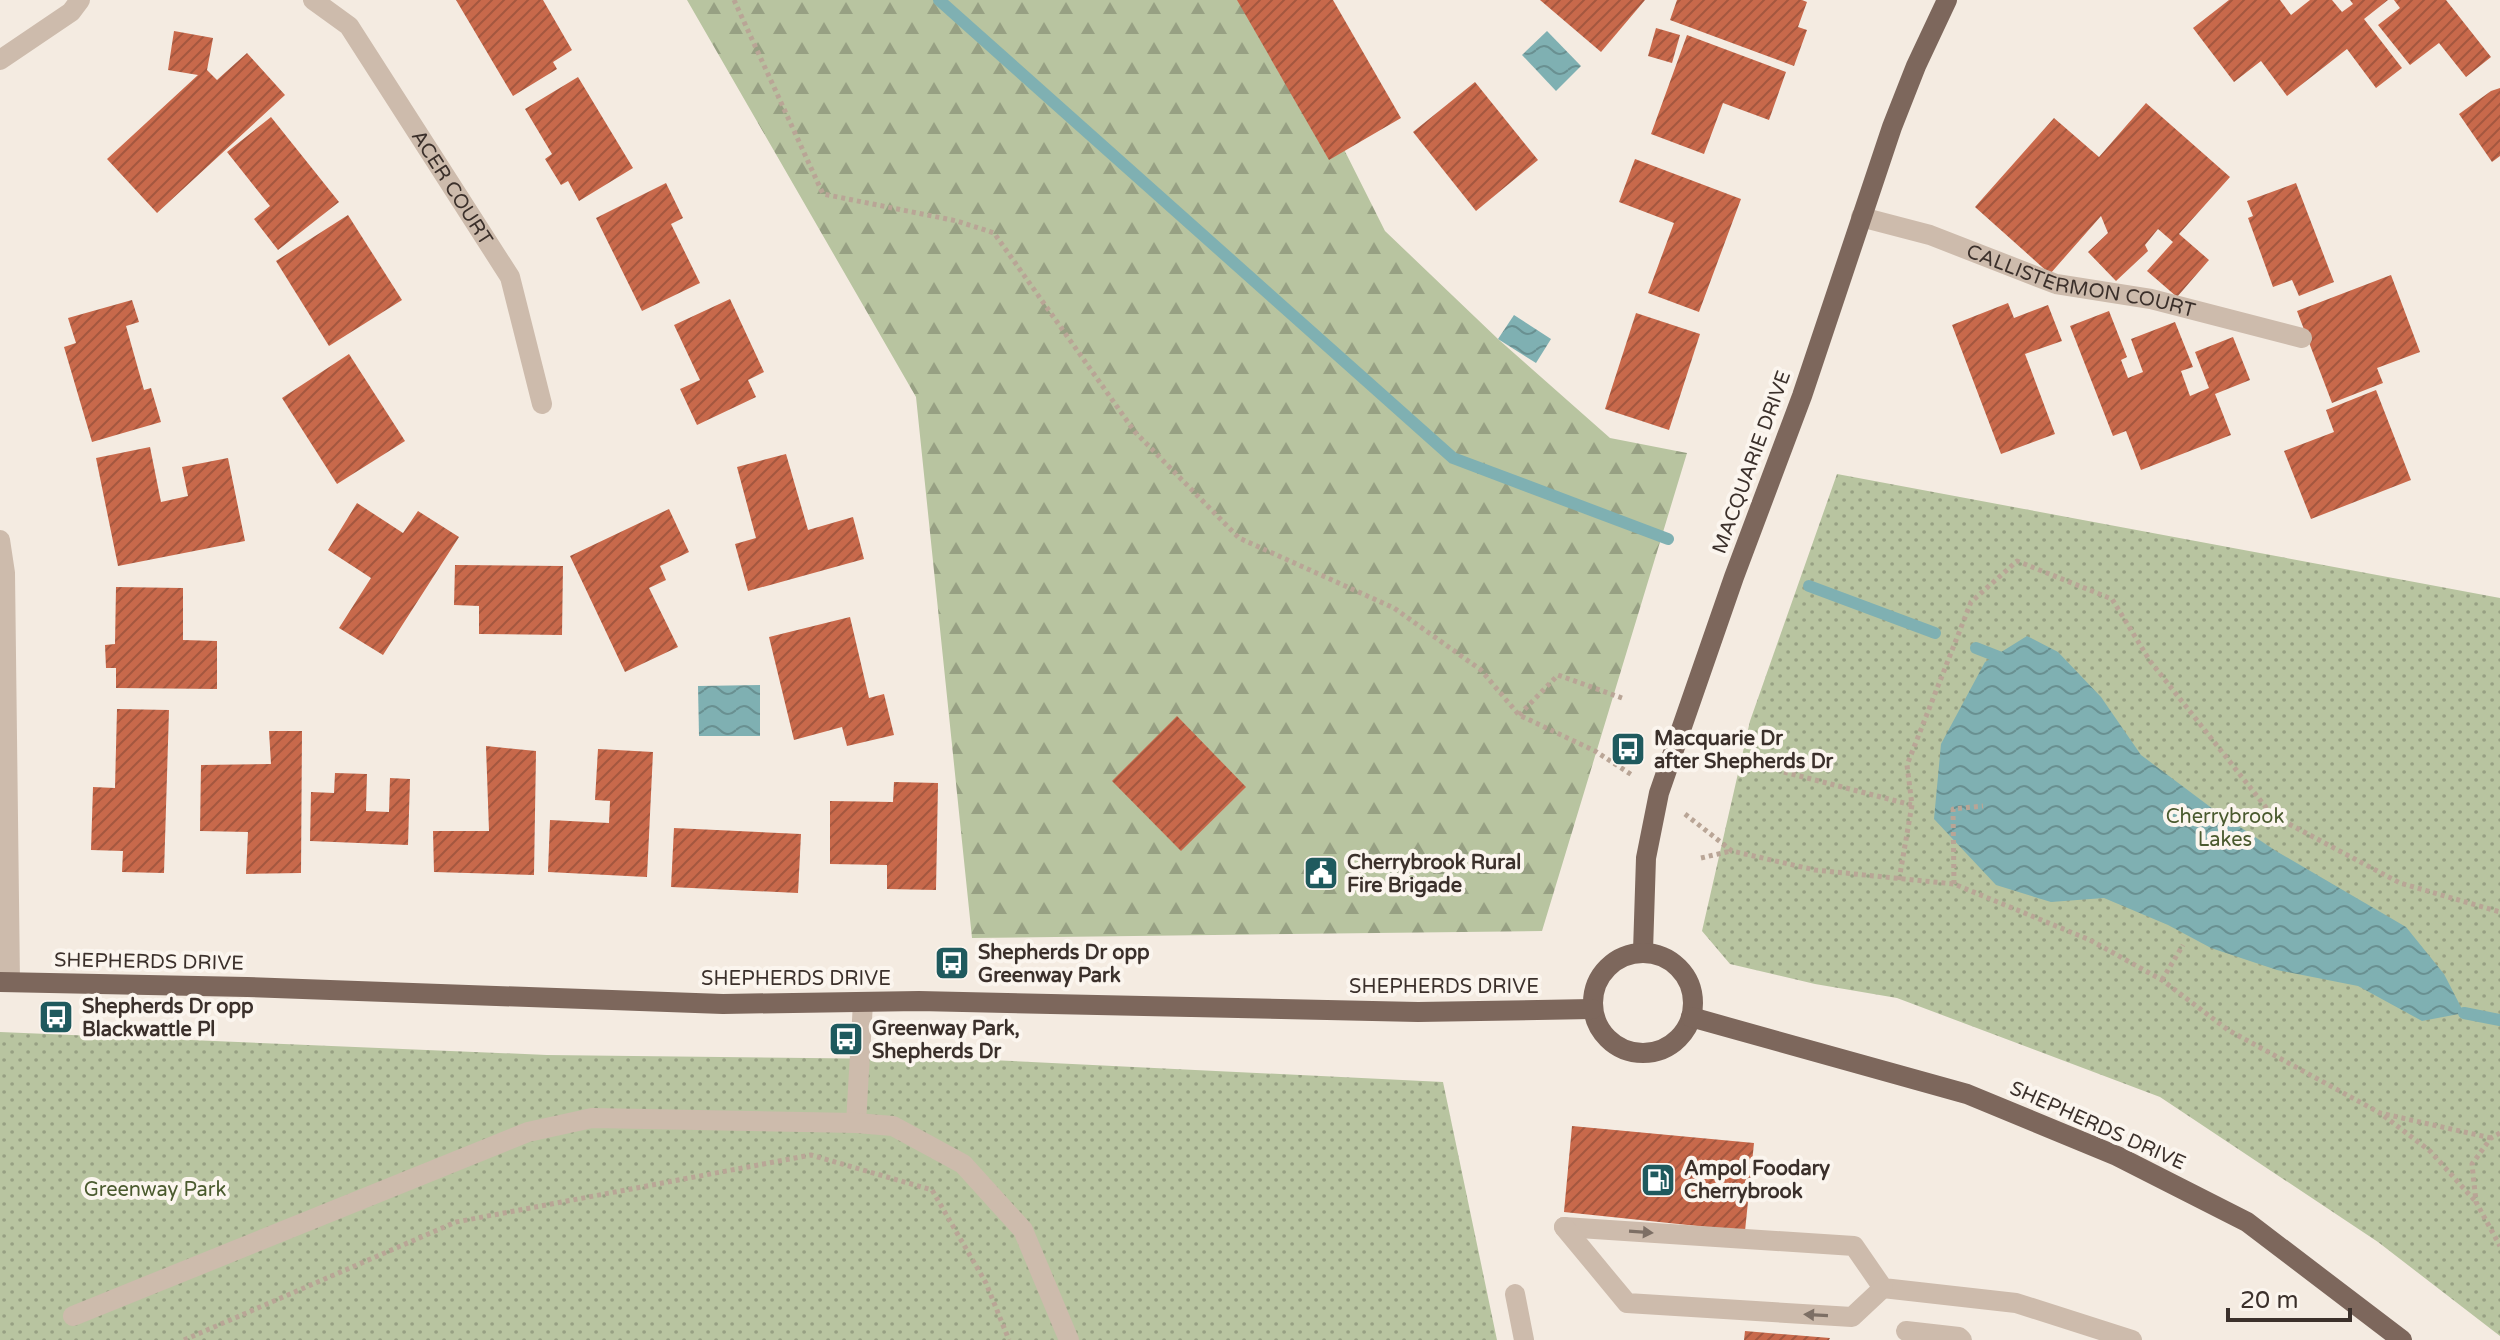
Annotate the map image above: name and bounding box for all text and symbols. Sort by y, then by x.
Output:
street label: ACER COURT [406,126,497,250]
street label: CALLISTERMON COURT [1963,239,2198,323]
street label: MACQUARIE DRIVE [1708,368,1796,557]
place label: Macquarie Dr after Shepherds Dr [1654,727,1833,774]
bus stop icon: Macquarie Dr after Shepherds Dr [1609,730,1647,768]
park label: Cherrybrook Lakes [2166,805,2284,852]
place label: Cherrybrook Rural Fire Brigade [1347,851,1521,898]
public building icon: Cherrybrook Rural Fire Brigade [1302,854,1340,892]
place label: Shepherds Dr opp Greenway Park [978,941,1150,988]
bus stop icon: Shepherds Dr opp Greenway Park [933,944,971,982]
street label: SHEPHERDS DRIVE [54,948,244,976]
street label: SHEPHERDS DRIVE [701,967,891,991]
street label: SHEPHERDS DRIVE [1349,975,1539,999]
place label: Shepherds Dr opp Blackwattle Pl [82,995,254,1042]
bus stop icon: Shepherds Dr opp Blackwattle Pl [37,998,75,1036]
place label: Greenway Park, Shepherds Dr [872,1017,1020,1064]
bus stop icon: Greenway Park, Shepherds Dr [827,1020,865,1058]
street label: SHEPHERDS DRIVE [2006,1076,2189,1175]
place label: Ampol Foodary Cherrybrook [1684,1157,1830,1204]
fuel station icon: Ampol Foodary Cherrybrook [1639,1161,1677,1199]
park label: Greenway Park [84,1178,226,1202]
one-way arrow [1629,1226,1654,1239]
scale bar [2228,1272,2350,1322]
text: 20 m [2240,1286,2298,1315]
one-way arrow [1803,1308,1828,1321]

